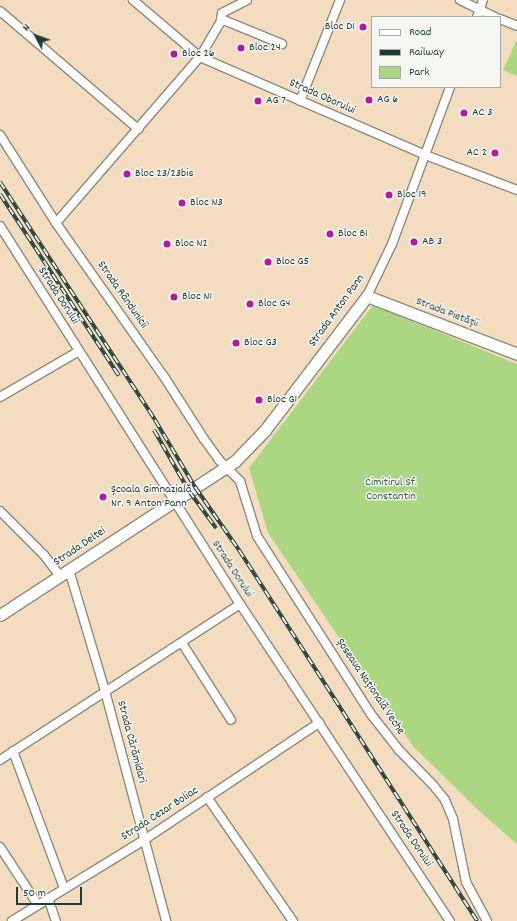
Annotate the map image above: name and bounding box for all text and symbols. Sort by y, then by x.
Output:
north arrow [16,16,56,56]
legend [371,16,501,88]
place label: Bloc D1 [325,20,355,34]
text: N [19,21,35,35]
marker: Bloc D1 [358,22,368,32]
text: Road [409,24,431,41]
place label: Bloc 24 [249,41,281,55]
marker: Bloc 24 [236,43,246,53]
text: Railway [409,44,444,61]
place label: Bloc 26 [182,47,215,61]
marker: Bloc 26 [169,49,179,59]
text: Park [409,64,429,81]
street label: Strada Oborului [287,76,357,118]
place label: AG 6 [377,93,398,107]
place label: AG 7 [266,94,286,108]
marker: AG 6 [364,95,374,105]
marker: AG 7 [253,96,263,106]
place label: AC 3 [472,106,493,120]
marker: AC 3 [459,108,469,118]
place label: AC 2 [467,146,487,160]
marker: AC 2 [490,148,500,158]
place label: Bloc 23/23bis [135,167,193,181]
marker: Bloc 23/23bis [122,169,132,179]
place label: Bloc 19 [397,188,427,202]
marker: Bloc 19 [384,190,394,200]
place label: Bloc N3 [190,196,223,210]
marker: Bloc N3 [177,198,187,208]
place label: Bloc B1 [338,227,368,241]
marker: Bloc B1 [325,229,335,239]
place label: AB 3 [422,235,442,249]
place label: Bloc N2 [175,237,208,251]
marker: AB 3 [409,237,419,247]
marker: Bloc N2 [162,239,172,249]
place label: Bloc G5 [276,255,309,269]
marker: Bloc G5 [263,257,273,267]
street label: Strada Rândunicii [93,259,151,331]
street label: Strada Dorului [34,265,82,327]
street label: Strada Anton Pann [306,272,368,350]
place label: Bloc N1 [182,290,212,304]
marker: Bloc N1 [169,292,179,302]
street label: Strada Pietății [414,294,480,332]
place label: Bloc G4 [258,297,290,311]
marker: Bloc G4 [245,299,255,309]
place label: Bloc G3 [244,336,277,350]
marker: Bloc G3 [231,338,241,348]
place label: Bloc G1 [267,393,297,407]
marker: Bloc G1 [254,395,264,405]
park label: Cimitirul Sf. Constantin [365,476,417,504]
place label: Școala Gimnazială Nr. 9 Anton Pann [111,483,192,511]
marker: Școala Gimnazială Nr. 9 Anton Pann [98,492,108,502]
street label: Strada Deltei [51,524,109,570]
street label: Strada Dorului [208,538,256,600]
street label: Șoseaua Națională Veche [333,636,407,738]
street label: Strada Cărămidari [113,699,149,785]
street label: Strada Cezar Boliac [119,784,201,844]
street label: Strada Dorului [387,808,435,870]
scale bar [18,879,84,905]
text: 50 m [23,885,46,902]

